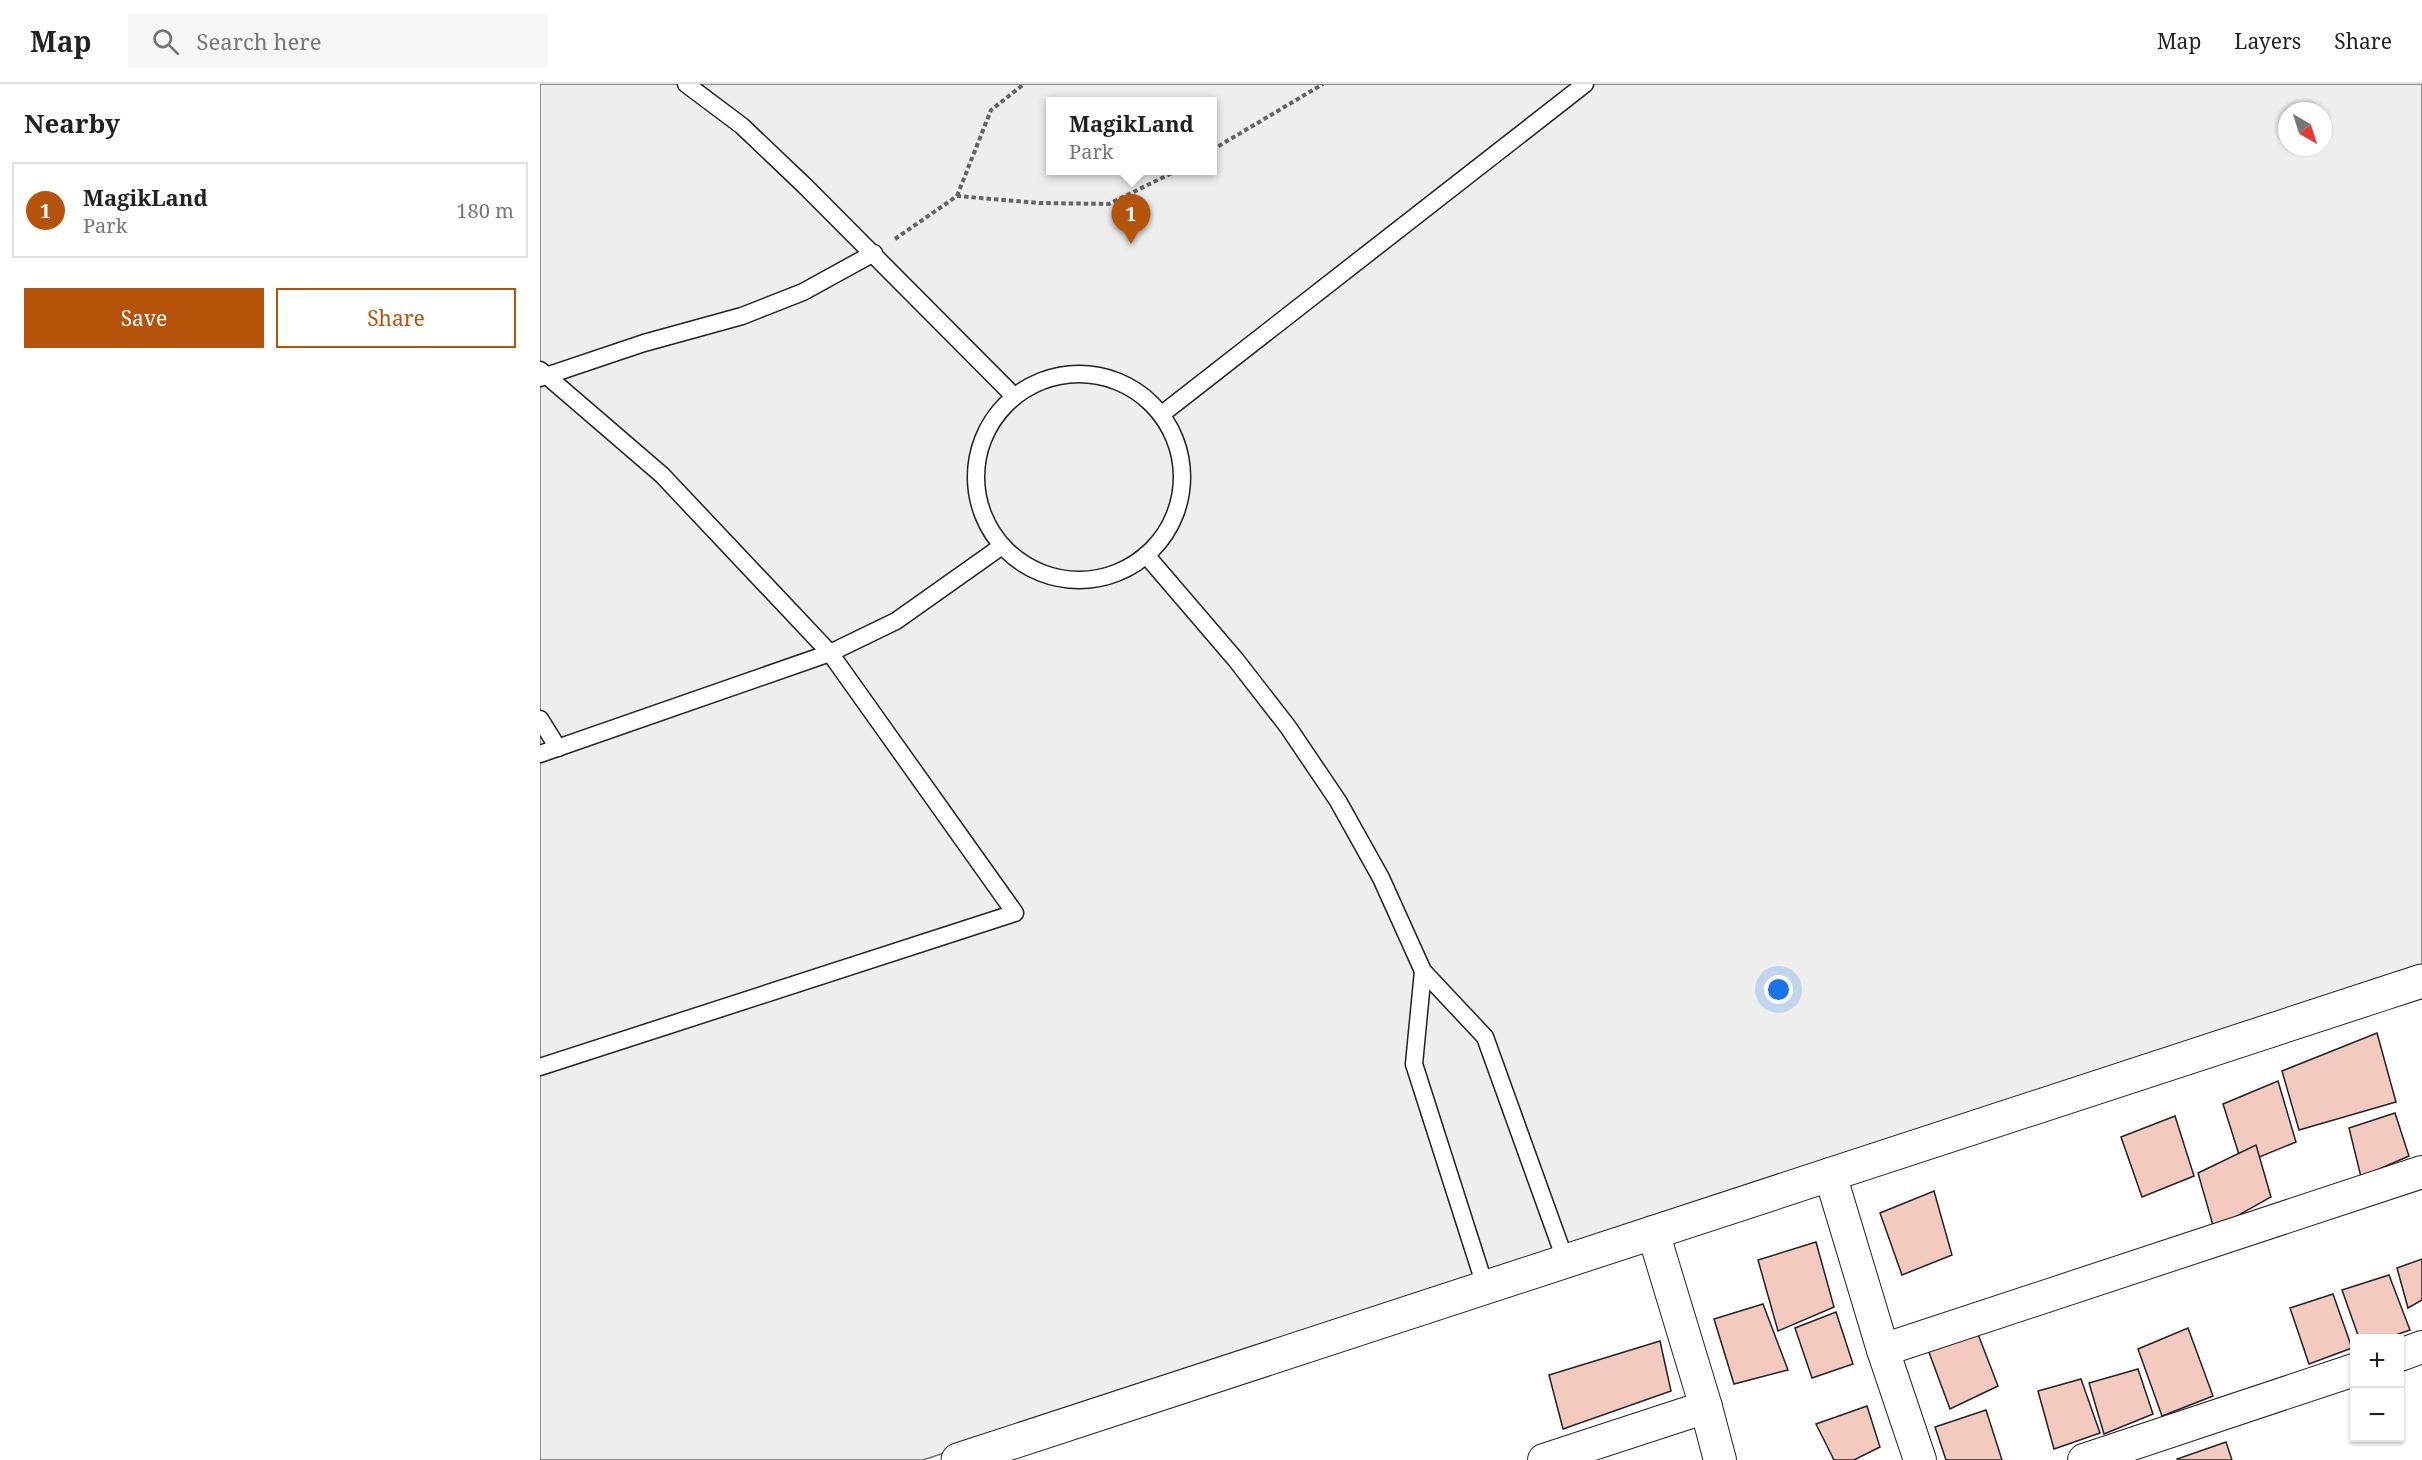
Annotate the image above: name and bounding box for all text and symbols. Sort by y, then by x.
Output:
search box [128,14,548,68]
text: Map [30,22,92,60]
icon: search [149,25,182,58]
text: Search here [197,26,321,56]
text: Map [2157,27,2201,55]
text: Layers [2234,27,2301,55]
text: Share [2334,27,2392,55]
popup [1046,97,1217,175]
north arrow [2278,102,2332,156]
text: Nearby [24,105,120,141]
text: MagikLand [1069,108,1194,138]
text: Park [1069,138,1114,165]
text: MagikLand [83,182,208,212]
pin: 1 [1112,194,1150,244]
text: 1 [40,197,51,224]
text: 180 m [456,197,514,224]
text: Park [83,212,127,239]
button: Save [24,288,264,348]
button: Share [276,288,516,348]
your location [1764,975,1793,1004]
map controls [2350,1334,2404,1442]
button: + [2350,1334,2404,1388]
button: − [2350,1388,2404,1442]

